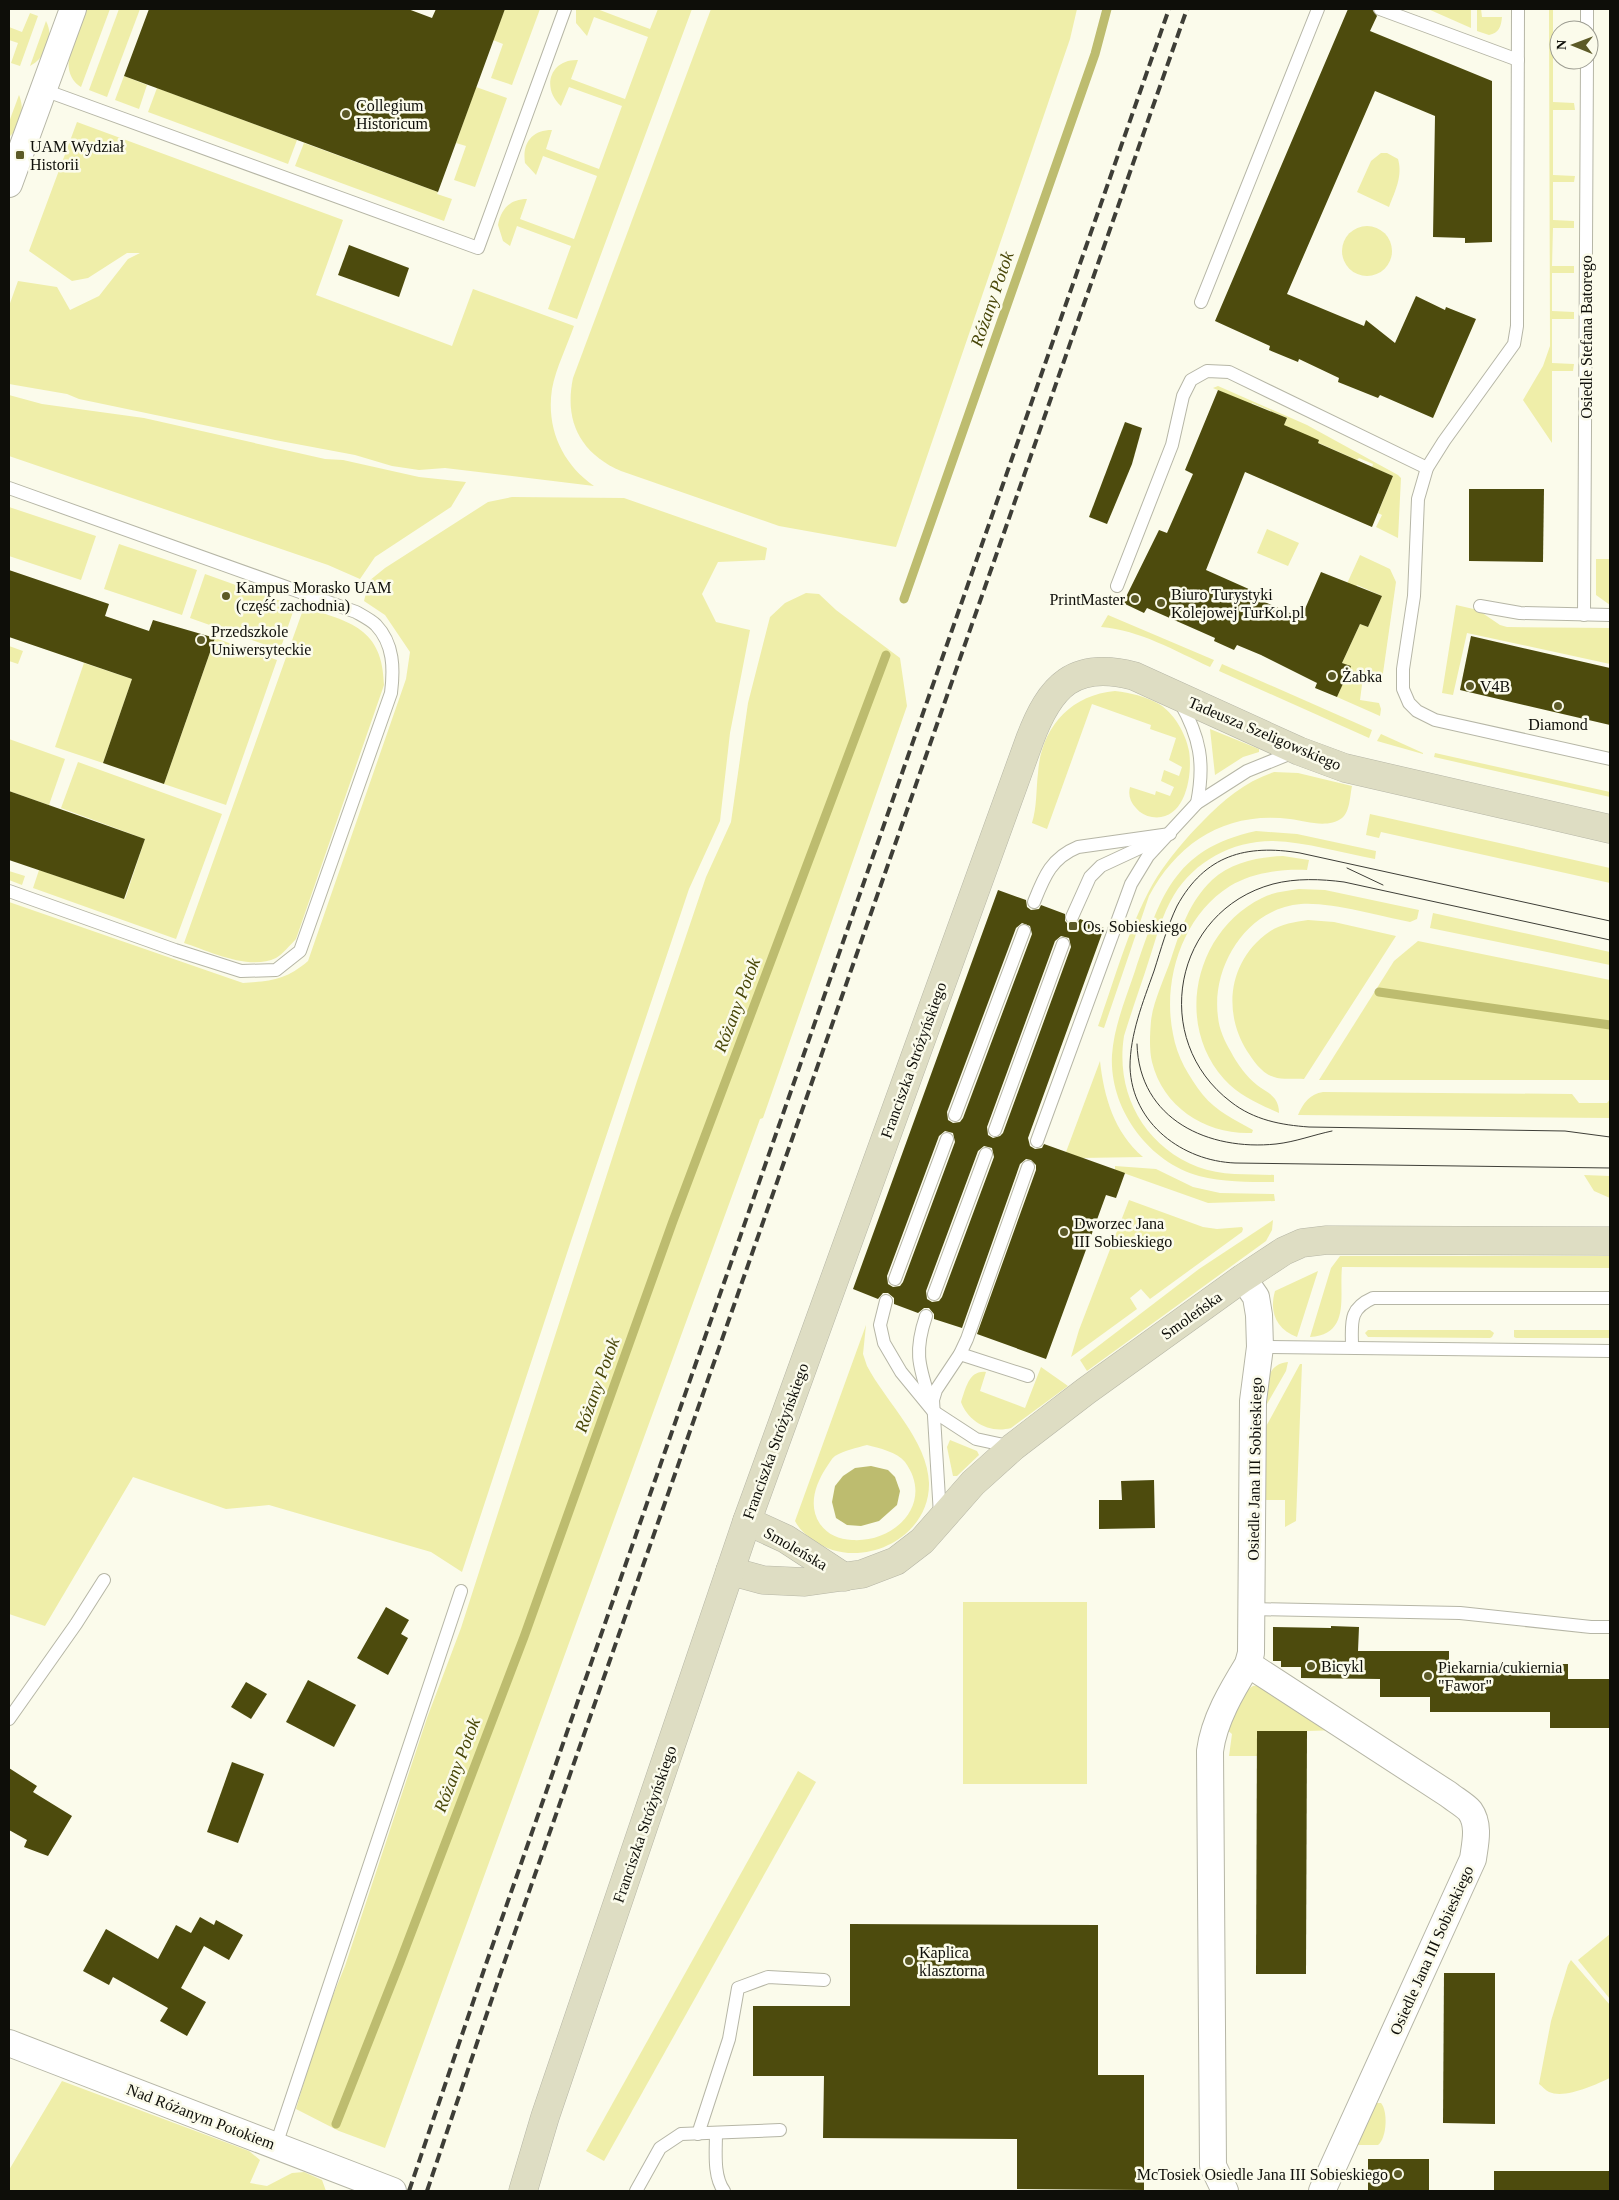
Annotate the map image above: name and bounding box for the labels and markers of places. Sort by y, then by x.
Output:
place label: Collegium Historicum [356,97,429,132]
marker: Collegium Historicum [340,108,352,120]
place label: UAM Wydział Historii [30,138,125,173]
marker: UAM Wydział Historii [14,149,26,161]
place label: Kampus Morasko UAM (część zachodnia) [236,579,392,615]
place label: Biuro Turystyki Kolejowej TurKol.pl [1171,586,1305,622]
marker: Kampus Morasko UAM (część zachodnia) [220,590,232,602]
place label: PrintMaster [1049,591,1126,608]
marker: PrintMaster [1129,593,1141,605]
marker: Biuro Turystyki Kolejowej TurKol.pl [1155,597,1167,609]
place label: Przedszkole Uniwersyteckie [211,623,311,659]
marker: Przedszkole Uniwersyteckie [195,634,207,646]
place label: Żabka [1342,668,1382,685]
marker: Żabka [1326,670,1338,682]
place label: V4B [1480,678,1510,695]
marker: V4B [1464,680,1476,692]
marker: Diamond [1552,700,1564,712]
place label: Diamond [1528,716,1588,733]
place label: Os. Sobieskiego [1083,918,1187,936]
marker: Os. Sobieskiego [1067,920,1079,932]
place label: Dworzec Jana III Sobieskiego [1074,1215,1172,1251]
marker: Dworzec Jana III Sobieskiego [1058,1226,1070,1238]
place label: Bicykl [1321,1658,1364,1676]
place label: Piekarnia/cukiernia "Fawor" [1438,1659,1562,1694]
marker: Bicykl [1305,1660,1317,1672]
marker: Piekarnia/cukiernia "Fawor" [1422,1670,1434,1682]
place label: Kaplica klasztorna [919,1944,985,1979]
marker: Kaplica klasztorna [903,1955,915,1967]
place label: McTosiek Osiedle Jana III Sobieskiego [1137,2166,1388,2184]
marker: McTosiek Osiedle Jana III Sobieskiego [1392,2168,1404,2180]

